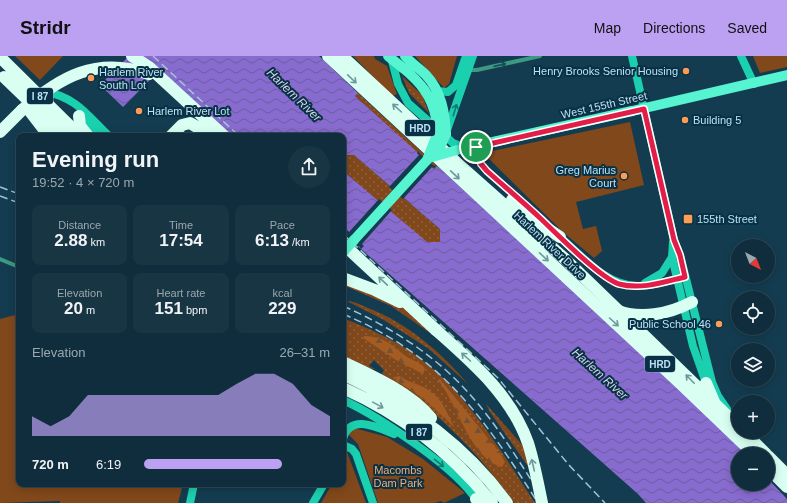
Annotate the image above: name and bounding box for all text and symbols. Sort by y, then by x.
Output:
text: Stridr [20,17,71,38]
text: Map [594,20,621,36]
text: Directions [643,20,705,36]
text: Saved [727,20,767,36]
one-way arrow [493,60,506,68]
place label: Henry Brooks Senior Housing [533,65,678,77]
place label: Harlem River South Lot [99,66,164,91]
water label: Harlem River [264,66,325,125]
marker: Henry Brooks Senior Housing [681,66,691,76]
marker: Harlem River South Lot [86,73,96,83]
one-way arrow [346,74,356,83]
road number: I 87 [27,88,53,104]
street label: West 155th Street [560,89,648,121]
one-way arrow [452,103,459,116]
one-way arrow [393,104,403,113]
place label: Harlem River Lot [147,105,230,117]
marker: Harlem River Lot [134,106,144,116]
place label: Building 5 [693,114,741,126]
marker: Building 5 [680,115,690,125]
road number: HRD [405,120,435,136]
pin [459,130,493,164]
icon: arrive [465,136,487,158]
button: share [288,146,330,188]
text: Evening run [32,147,159,172]
place label: Greg Marius Court [555,164,616,189]
one-way arrow [450,171,461,180]
marker: Greg Marius Court [619,171,629,181]
text: 19:52 · 4 × 720 m [32,175,134,190]
street label: Harlem River Drive [512,209,588,281]
marker: 155th Street [682,213,694,225]
place label: 155th Street [697,213,757,225]
text: Distance [58,219,101,231]
text: Time [169,219,193,231]
text: Pace [270,219,295,231]
text: 2.88 [54,231,87,250]
text: 17:54 [159,231,203,250]
text: 6:13 [255,231,289,250]
text: km [87,236,105,248]
text: /km [289,236,310,248]
north arrow [731,239,775,283]
map controls [731,239,775,491]
one-way arrow [539,252,549,262]
one-way arrow [378,277,389,286]
text: Elevation [57,287,102,299]
text: Heart rate [157,287,205,299]
text: kcal [273,287,292,299]
button: locate [731,291,775,335]
text: 20 [64,299,83,318]
text: 151 [155,299,183,318]
text: 229 [268,299,297,318]
text: m [83,304,95,316]
text: bpm [183,304,207,316]
one-way arrow [609,317,619,327]
place label: Public School 46 [629,318,711,330]
marker: Public School 46 [714,319,724,329]
button: layers [731,343,775,387]
text: Elevation [32,345,85,360]
text: 26–31 m [279,345,330,360]
water label: Harlem River [569,345,631,403]
one-way arrow [461,352,471,361]
road number: HRD [645,356,675,372]
one-way arrow [685,374,695,384]
button: + [731,395,775,439]
one-way arrow [372,402,384,410]
road number: I 87 [406,424,432,440]
button: − [731,447,775,491]
text: 720 m [32,457,69,472]
text: 6:19 [96,457,121,472]
one-way arrow [433,459,444,468]
one-way arrow [529,459,537,472]
park label: Macombs Dam Park [374,464,423,489]

